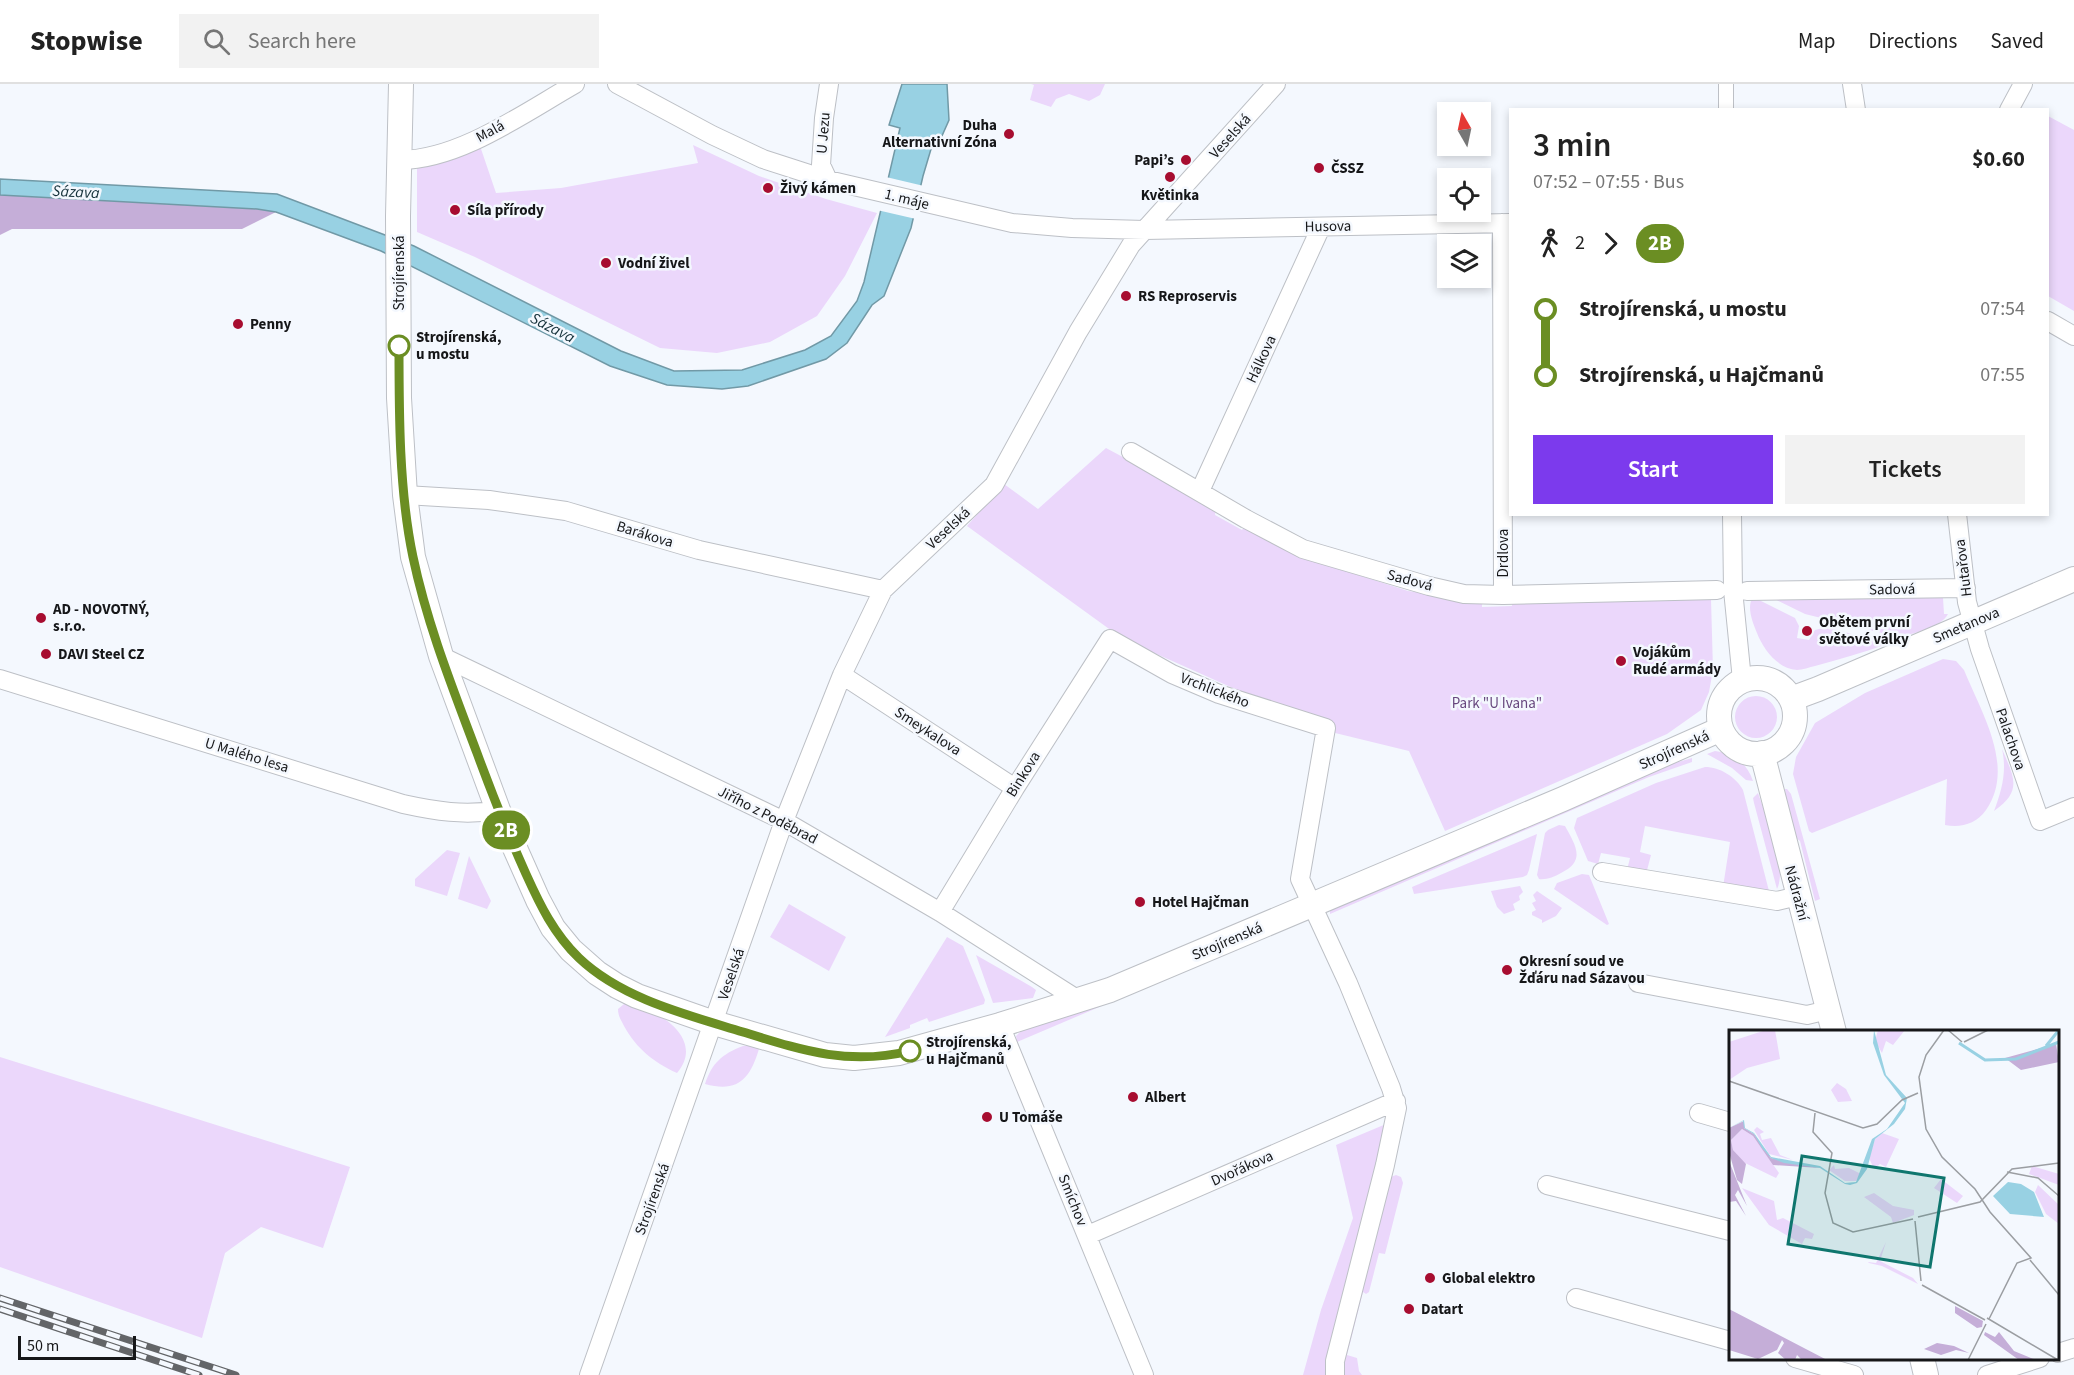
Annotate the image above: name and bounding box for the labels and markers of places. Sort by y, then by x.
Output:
place label: Duha Alternativní Zóna [882,115,997,153]
marker: Duha Alternativní Zóna [1002,127,1016,141]
place label: Papi’s [1134,150,1174,171]
marker: Papi’s [1179,153,1193,167]
place label: ČSSZ [1331,158,1364,179]
marker: ČSSZ [1312,161,1326,175]
marker: Květinka [1163,170,1177,184]
place label: Živý kámen [780,178,856,199]
marker: Živý kámen [761,181,775,195]
place label: Květinka [1141,185,1199,206]
place label: Síla přírody [467,200,544,221]
marker: Síla přírody [448,203,462,217]
place label: Vodní živel [617,253,690,274]
marker: Vodní živel [599,256,613,270]
place label: RS Reproservis [1138,286,1237,307]
marker: RS Reproservis [1119,289,1133,303]
place label: Penny [250,314,292,335]
marker: Penny [231,317,245,331]
place label: Strojírenská, u mostu [416,327,501,365]
marker: Strojírenská, u mostu [388,335,410,357]
place label: AD - NOVOTNÝ, s.r.o. [52,599,149,637]
marker: AD - NOVOTNÝ, s.r.o. [34,611,48,625]
place label: Obětem první světové války [1819,612,1911,650]
marker: Obětem první světové války [1800,624,1814,638]
place label: Vojákům Rudé armády [1632,642,1721,680]
place label: DAVI Steel CZ [58,644,144,665]
marker: DAVI Steel CZ [39,647,53,661]
marker: Vojákům Rudé armády [1614,654,1628,668]
place label: Hotel Hajčman [1152,892,1249,913]
marker: Hotel Hajčman [1133,895,1147,909]
place label: Okresní soud ve Žďáru nad Sázavou [1519,951,1645,989]
marker: Okresní soud ve Žďáru nad Sázavou [1500,963,1514,977]
place label: Strojírenská, u Hajčmanů [926,1032,1011,1070]
marker: Strojírenská, u Hajčmanů [899,1040,921,1062]
place label: Albert [1144,1087,1186,1108]
marker: Albert [1126,1090,1140,1104]
place label: U Tomáše [999,1107,1063,1128]
marker: U Tomáše [980,1110,994,1124]
place label: Global elektro [1442,1268,1535,1289]
marker: Global elektro [1423,1271,1437,1285]
place label: Datart [1421,1299,1463,1320]
marker: Datart [1402,1302,1416,1316]

